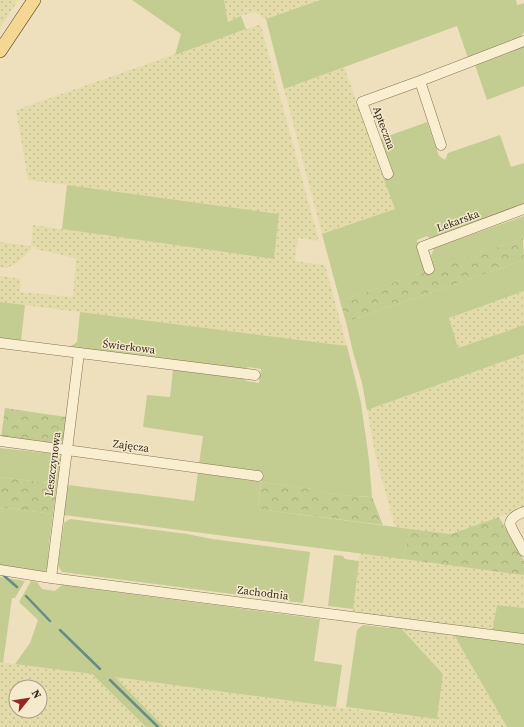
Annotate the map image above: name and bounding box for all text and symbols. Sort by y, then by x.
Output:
street label: Apteczna [369,104,399,152]
street label: Lekarska [435,206,482,236]
street label: Świerkowa [102,336,157,358]
street label: Leszczynowa [42,431,64,497]
street label: Zajęcza [112,436,150,456]
street label: Zachodnia [237,582,290,604]
north arrow [8,679,48,719]
text: N [28,687,45,701]

